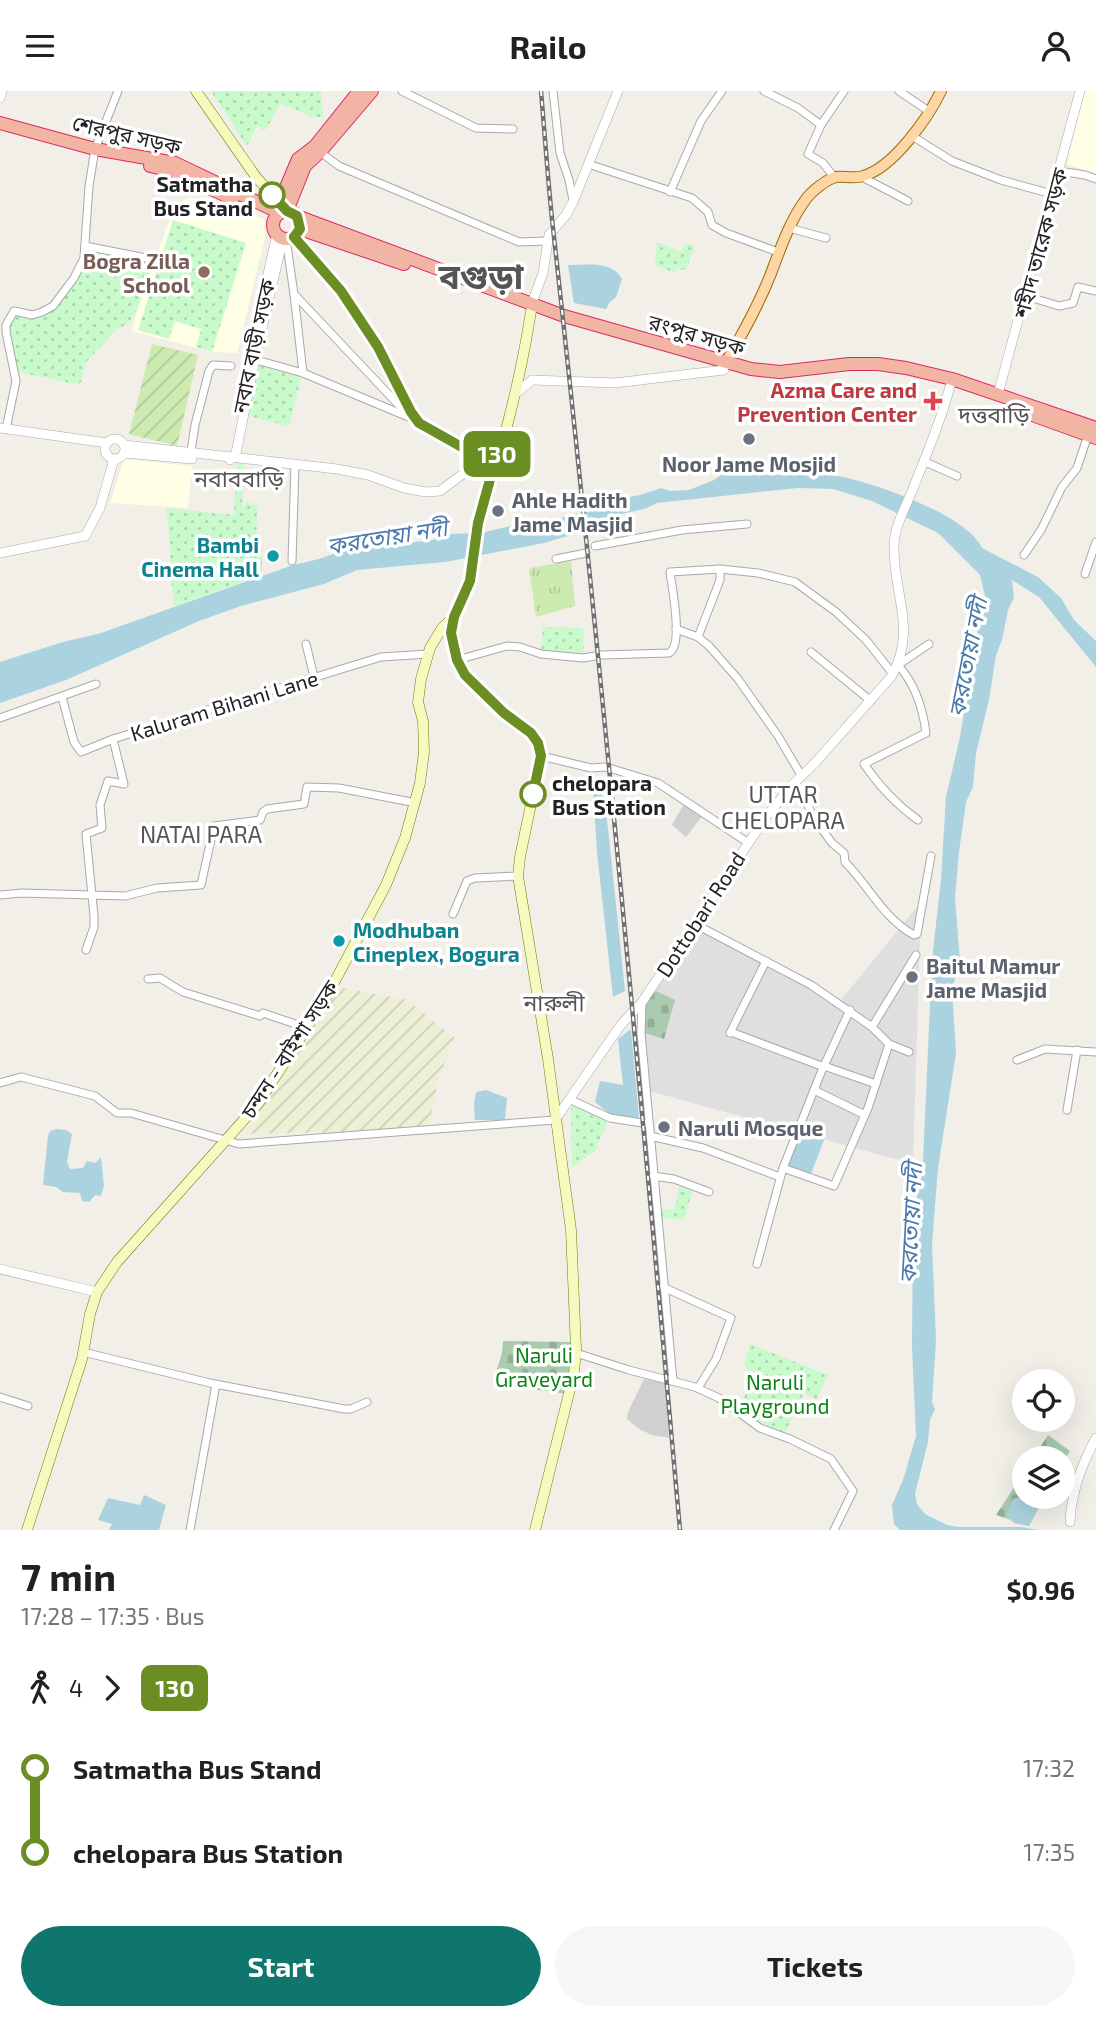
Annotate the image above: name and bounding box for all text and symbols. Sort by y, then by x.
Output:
icon: menu [21,27,59,65]
text: Railo [509,27,587,65]
icon: person [1037,27,1075,65]
street label: শেরপুর সড়ক [70,109,185,160]
street label: শহীদ তারেক সড়ক [1008,164,1072,322]
place label: Satmatha Bus Stand [153,171,253,220]
marker: Satmatha Bus Stand [259,182,285,208]
place label: Bogra Zilla School [83,248,190,297]
district label: বগুড়া [438,254,524,296]
marker: Bogra Zilla School [196,264,212,280]
street label: নবাব বাড়ী সড়ক [226,276,280,416]
street label: রংপুর সড়ক [645,308,749,361]
place label: Azma Care and Prevention Center [737,377,917,426]
marker: Azma Care and Prevention Center [923,391,943,411]
district label: দত্তবাড়ি [957,400,1030,428]
line badge: 130 [457,431,537,477]
marker: Noor Jame Mosjid [741,431,757,447]
text: 130 [477,439,517,468]
place label: Noor Jame Mosjid [662,451,836,476]
district label: নবাববাড়ি [193,464,284,492]
place label: Ahle Hadith Jame Masjid [512,487,633,536]
marker: Ahle Hadith Jame Masjid [490,503,506,519]
water label: করতোয়া নদী [325,512,453,559]
place label: Bambi Cinema Hall [141,532,259,581]
marker: Bambi Cinema Hall [265,548,281,564]
water label: করতোয়া নদী [942,591,993,719]
street label: Kaluram Bihani Lane [127,665,321,745]
place label: chelopara Bus Station [552,770,666,819]
district label: UTTAR CHELOPARA [721,780,846,834]
marker: chelopara Bus Station [520,781,546,807]
district label: NATAI PARA [140,820,263,848]
street label: Dottobari Road [650,847,750,981]
place label: Modhuban Cineplex, Bogura [353,917,520,966]
marker: Modhuban Cineplex, Bogura [331,933,347,949]
place label: Baitul Mamur Jame Masjid [926,953,1060,1002]
marker: Baitul Mamur Jame Masjid [904,969,920,985]
street label: চন্দন - বাইশা সড়ক [235,974,343,1124]
district label: নারুলী [522,988,585,1016]
place label: Naruli Mosque [678,1115,823,1140]
marker: Naruli Mosque [656,1119,672,1135]
water label: করতোয়া নদী [893,1158,927,1284]
park label: Naruli Graveyard [495,1342,593,1391]
park label: Naruli Playground [720,1369,830,1418]
map controls [1012,1369,1075,1509]
button: locate [1012,1369,1075,1432]
button: layers [1012,1446,1075,1509]
text: 7 min [21,1553,116,1599]
text: $0.96 [1006,1574,1075,1605]
text: 17:28 – 17:35 · Bus [21,1602,204,1630]
icon: walk [21,1669,59,1707]
icon: forward [93,1669,131,1707]
text: 130 [155,1673,194,1702]
text: 4 [69,1674,83,1702]
text: Satmatha Bus Stand [73,1753,321,1784]
text: 17:32 [1023,1754,1075,1782]
text: chelopara Bus Station [73,1837,343,1868]
text: 17:35 [1024,1838,1075,1866]
button: Start [21,1926,541,2006]
button: Tickets [555,1926,1075,2006]

